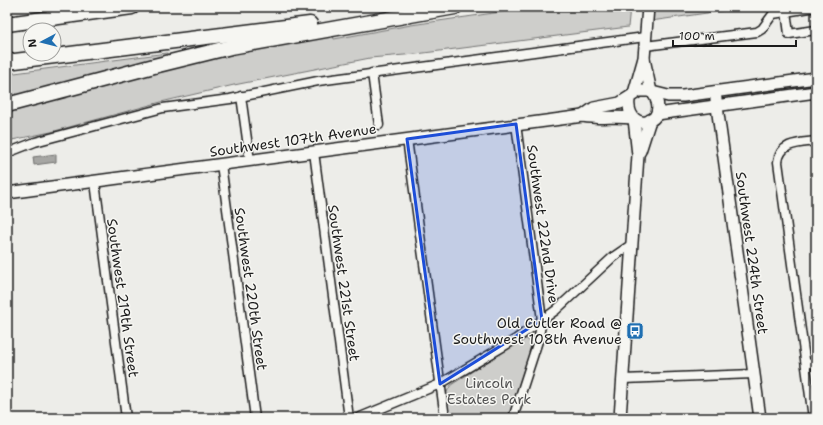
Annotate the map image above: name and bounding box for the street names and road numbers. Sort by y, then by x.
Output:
street label: Southwest 107th Avenue [208,119,378,161]
street label: Southwest 222nd Drive [523,144,563,304]
street label: Southwest 224th Street [732,171,772,335]
street label: Southwest 221st Street [324,204,364,362]
street label: Southwest 220th Street [231,206,271,372]
street label: Southwest 219th Street [103,217,143,379]

